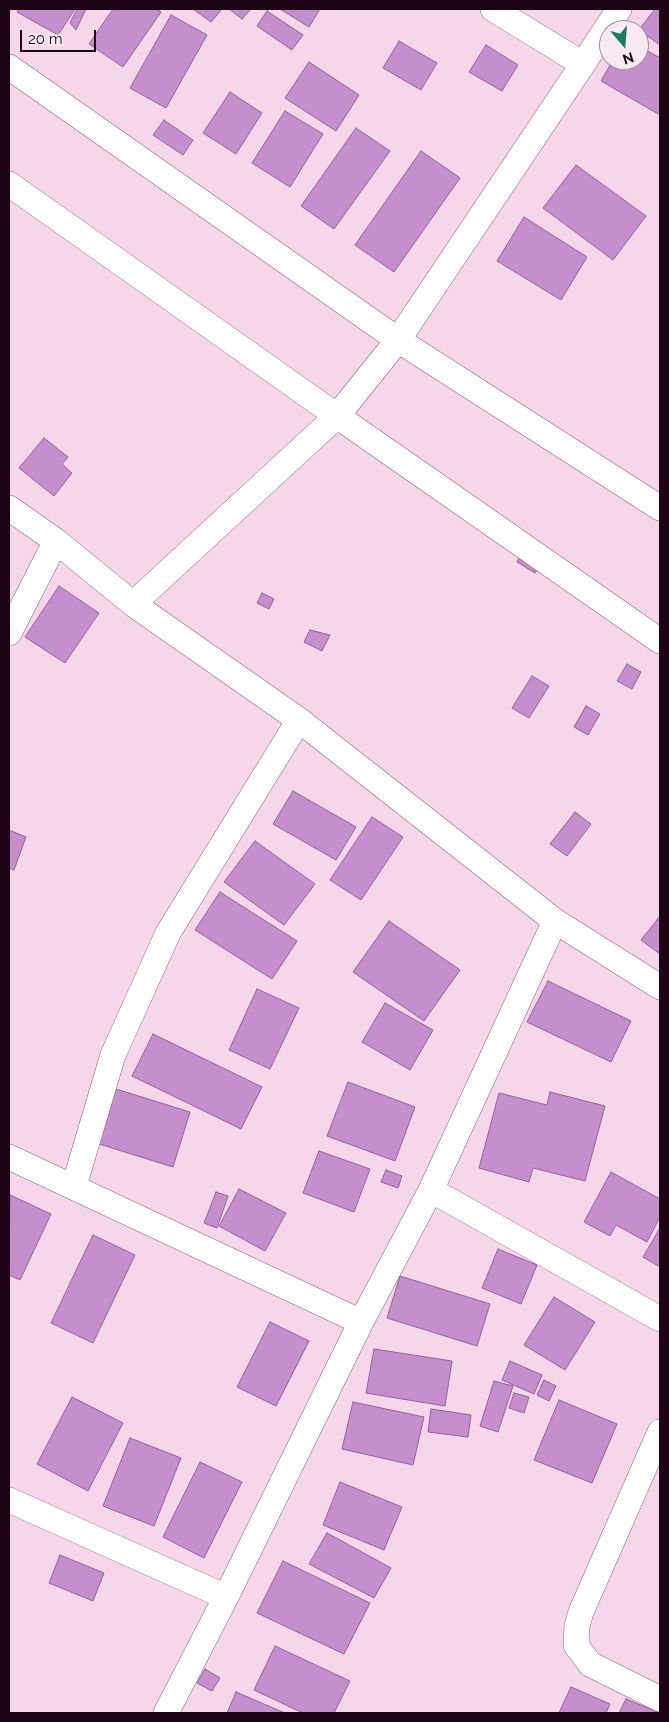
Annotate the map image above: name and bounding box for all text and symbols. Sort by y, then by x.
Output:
scale bar [22,20,99,52]
north arrow [599,20,649,70]
text: 20 m [28,30,63,48]
text: N [621,49,636,68]

